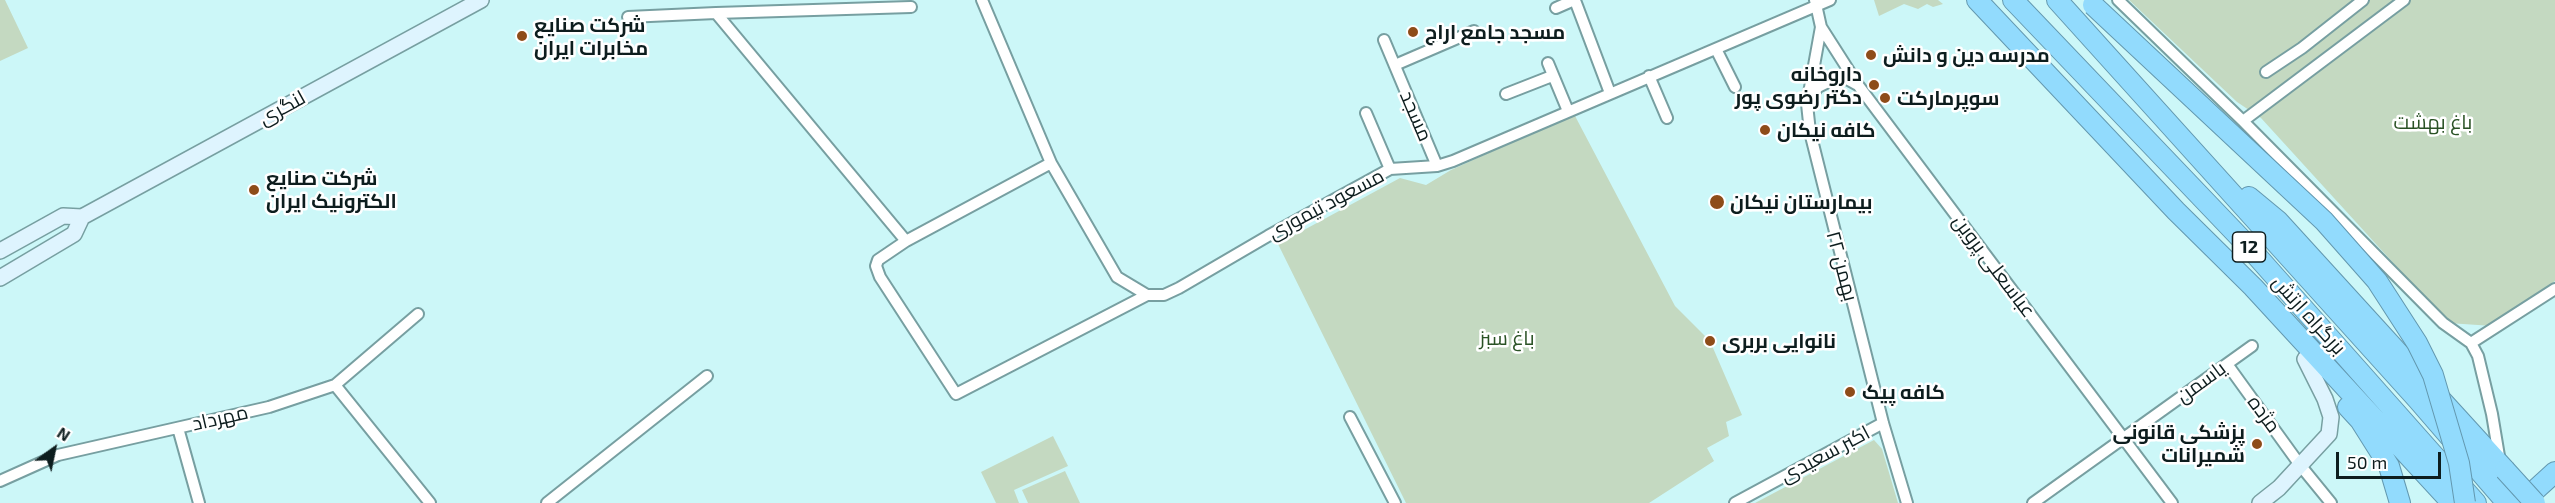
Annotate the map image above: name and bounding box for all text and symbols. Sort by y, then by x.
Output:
place label: شرکت صنایع مخابرات ایران [534,13,648,60]
place label: مسجد جامع اراج [1425,20,1565,44]
marker: مسجد جامع اراج [1406,25,1420,39]
marker: شرکت صنایع مخابرات ایران [515,29,529,43]
place label: مدرسه دین و دانش [1883,43,2050,67]
marker: مدرسه دین و دانش [1864,48,1878,62]
place label: داروخانه دکتر رضوی پور [1735,62,1862,109]
marker: داروخانه دکتر رضوی پور [1867,78,1881,92]
street label: لنگری [255,86,309,130]
place label: سوپرمارکت [1897,86,1999,110]
street label: مسجد [1395,87,1437,145]
marker: سوپرمارکت [1878,91,1892,105]
park label: باغ بهشت [2394,110,2472,134]
place label: کافه نیکان [1777,118,1875,142]
marker: کافه نیکان [1758,123,1772,137]
street label: مسعود تیموری [1264,163,1388,245]
place label: شرکت صنایع الکترونیک ایران [266,166,397,213]
marker: شرکت صنایع الکترونیک ایران [247,183,261,197]
place label: بیمارستان نیکان [1730,190,1873,214]
marker: بیمارستان نیکان [1708,193,1726,211]
street label: عباسعلی پروین [1947,210,2041,322]
street label: ۲۲ بهمن [1821,228,1863,304]
road number: 12 [2232,232,2266,262]
street label: بزرگراه ارتش [2267,270,2351,360]
park label: باغ سبز [1479,326,1535,350]
place label: نانوایی بربری [1722,329,1836,353]
marker: نانوایی بربری [1703,334,1717,348]
street label: یاسمن [2172,356,2230,408]
place label: کافه پیک [1862,380,1945,404]
marker: کافه پیک [1843,385,1857,399]
street label: مژده [2242,391,2286,437]
street label: مهرداد [190,400,250,436]
north arrow [24,419,84,479]
street label: اکبر سعیدی [1776,420,1874,488]
place label: پزشکی قانونی شمیرانات [2112,420,2245,467]
text: N [54,422,74,445]
marker: پزشکی قانونی شمیرانات [2250,437,2264,451]
scale bar [2339,440,2444,478]
text: 50 m [2347,451,2387,473]

